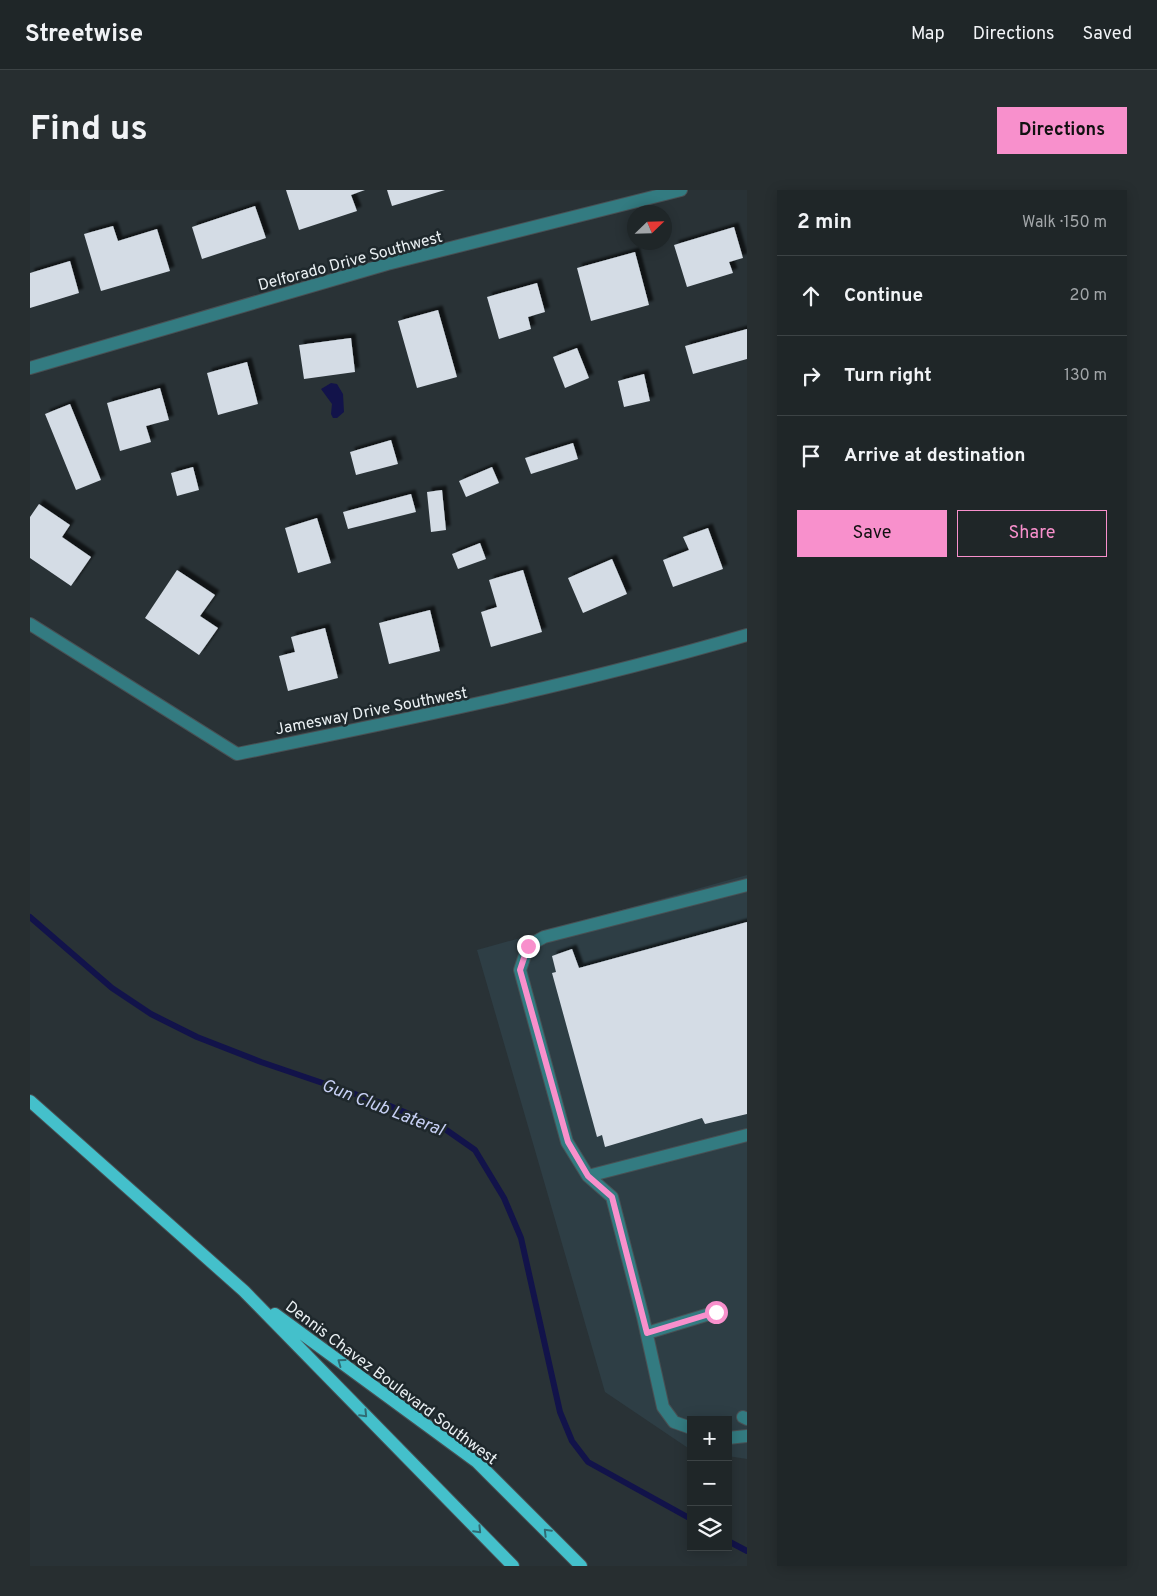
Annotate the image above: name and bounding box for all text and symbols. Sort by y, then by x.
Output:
text: Streetwise [25,20,143,50]
text: Map [911,23,945,46]
text: Directions [973,23,1055,46]
text: Saved [1083,23,1132,46]
button: Directions [997,107,1127,154]
text: Find us [30,108,148,152]
north arrow [627,205,672,250]
text: 2 min [797,209,852,236]
text: Walk · 150 m [1022,213,1107,233]
street label: Delforado Drive Southwest [256,228,445,296]
icon: ahead [797,282,825,310]
text: Continue [844,284,923,308]
text: 20 m [1070,286,1107,306]
icon: right [797,362,825,390]
text: Turn right [844,364,932,388]
text: 130 m [1064,366,1107,386]
icon: arrive [797,442,825,470]
text: Arrive at destination [844,444,1025,468]
button: Save [797,510,947,557]
button: Share [957,510,1107,557]
street label: Jamesway Drive Southwest [274,684,469,740]
route end [517,935,540,958]
water label: Gun Club Lateral [318,1074,448,1143]
street label: Dennis Chavez Boulevard Southwest [281,1297,501,1470]
route start [705,1301,728,1324]
one-way arrow [337,1359,347,1368]
one-way arrow [358,1408,367,1417]
map controls [687,1416,732,1551]
button: + [687,1416,732,1461]
button: − [687,1461,732,1506]
button: layers [687,1506,732,1551]
one-way arrow [472,1524,481,1533]
one-way arrow [544,1528,553,1537]

